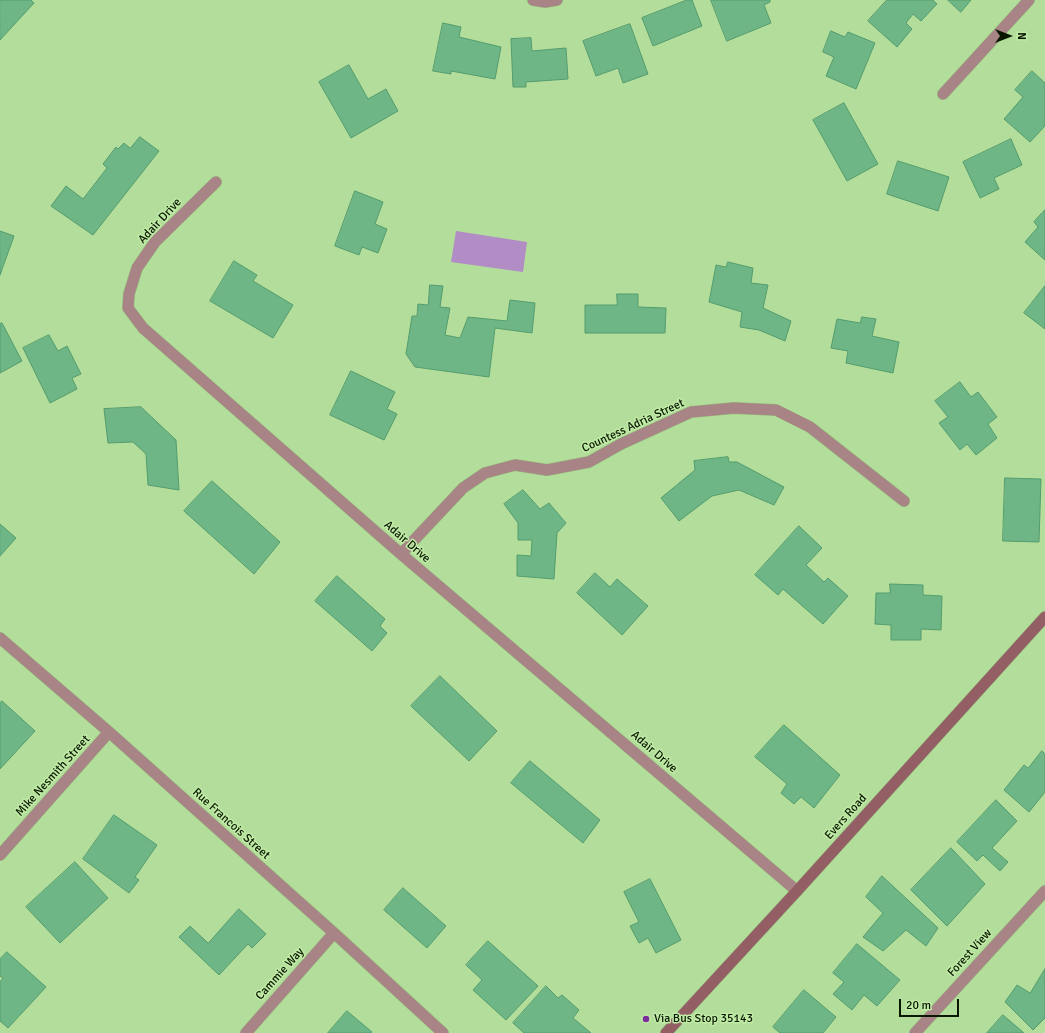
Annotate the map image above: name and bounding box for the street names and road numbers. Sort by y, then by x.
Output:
street label: Adair Drive [135,195,185,247]
street label: Countess Adria Street [580,396,686,456]
street label: Adair Drive [381,518,433,566]
street label: Adair Drive [628,728,680,776]
street label: Mike Nesmith Street [13,732,93,820]
street label: Rue Francois Street [189,785,273,863]
street label: Evers Road [822,791,870,843]
street label: Forest View [945,926,995,980]
street label: Cammie Way [253,945,307,1003]

